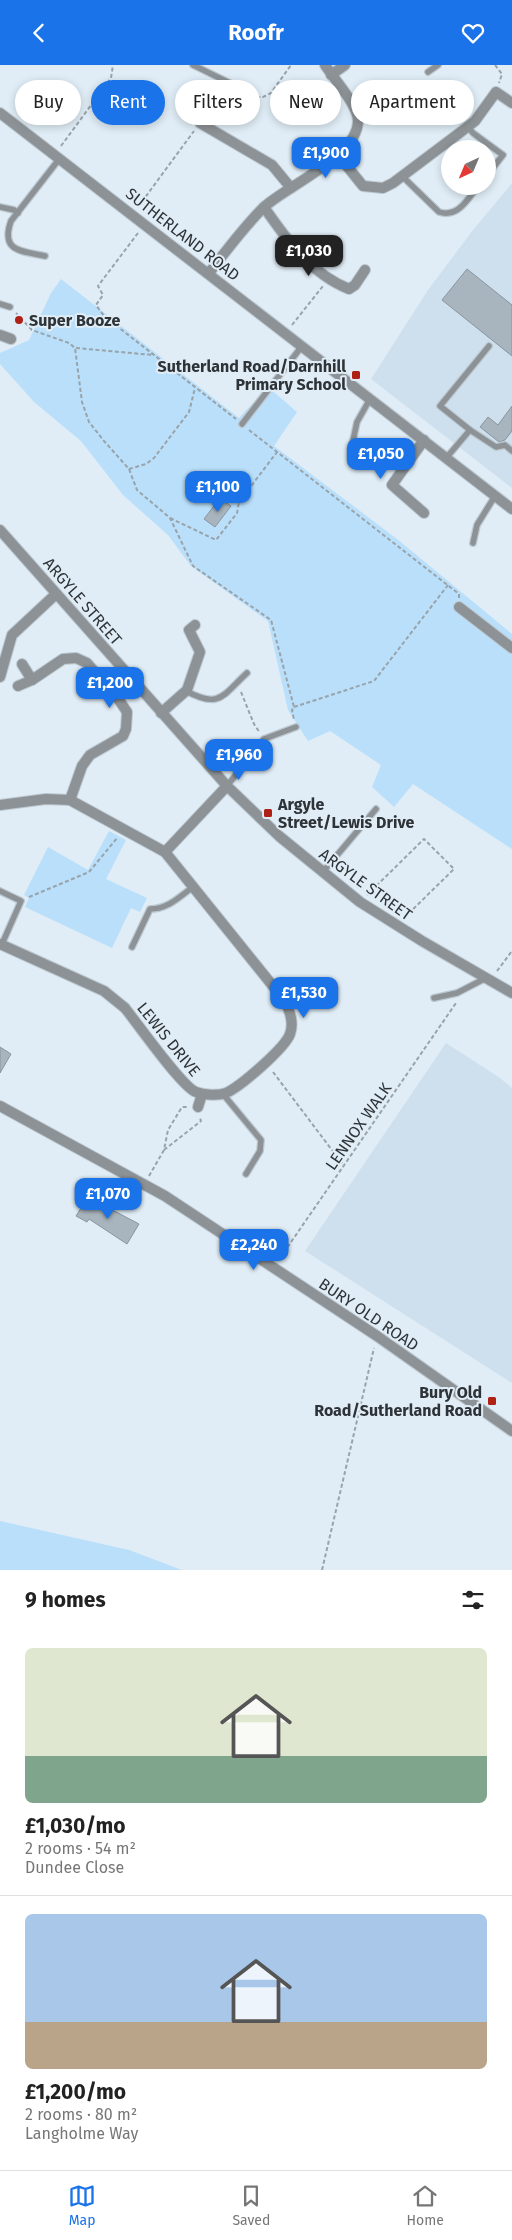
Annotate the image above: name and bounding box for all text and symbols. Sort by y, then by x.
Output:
icon: back [25,19,53,47]
text: Roofr [228,19,284,46]
icon: heart [459,19,487,47]
chip: Buy [15,80,81,125]
chip: Rent [91,80,165,125]
chip: Filters [175,80,260,125]
chip: New [270,80,341,125]
chip: Apartment [351,80,474,125]
pin: £1,900 [285,137,367,179]
north arrow [441,140,496,195]
map controls [441,140,496,195]
text: £1,900 [303,143,349,162]
street label: SUTHERLAND ROAD [122,184,243,285]
pin: £1,030 [268,235,350,277]
text: £1,030 [286,241,332,260]
place label: Super Booze [29,311,121,330]
marker: Super Booze [13,314,25,326]
place label: Sutherland Road/Darnhill Primary School [158,357,346,394]
marker: Sutherland Road/Darnhill Primary School [350,369,362,381]
pin: £1,050 [340,437,422,480]
text: £1,050 [358,444,404,463]
pin: £1,100 [177,471,259,513]
text: £1,100 [196,477,240,496]
street label: ARGYLE STREET [39,554,126,650]
pin: £1,200 [69,667,151,709]
text: £1,200 [87,673,133,692]
pin: £1,960 [198,739,280,781]
text: £1,960 [216,745,262,764]
place label: Argyle Street/Lewis Drive [277,795,415,832]
marker: Argyle Street/Lewis Drive [262,807,274,819]
street label: ARGYLE STREET [316,844,416,925]
pin: £1,530 [263,977,345,1019]
text: £1,530 [281,983,327,1002]
street label: LEWIS DRIVE [133,999,204,1080]
street label: LENNOX WALK [321,1079,396,1173]
pin: £1,070 [67,1177,149,1220]
text: £1,070 [86,1184,130,1203]
pin: £2,240 [213,1229,295,1271]
text: £2,240 [231,1235,277,1254]
street label: BURY OLD ROAD [315,1274,422,1355]
place label: Bury Old Road/Sutherland Road [314,1383,482,1420]
marker: Bury Old Road/Sutherland Road [486,1395,498,1407]
icon: filters [459,1586,487,1614]
text: 9 homes [25,1587,106,1613]
icon: home [211,1681,301,1771]
text: £1,030/mo [25,1813,126,1839]
text: 2 rooms · 54 m² [25,1839,136,1858]
text: Dundee Close [25,1858,124,1877]
icon: home [211,1946,301,2036]
text: £1,200/mo [25,2079,126,2105]
text: 2 rooms · 80 m² [25,2105,137,2124]
text: Langholme Way [25,2124,138,2143]
tab: Map [68,2182,96,2229]
tab: Saved [232,2182,270,2229]
tab: Home [407,2182,444,2229]

